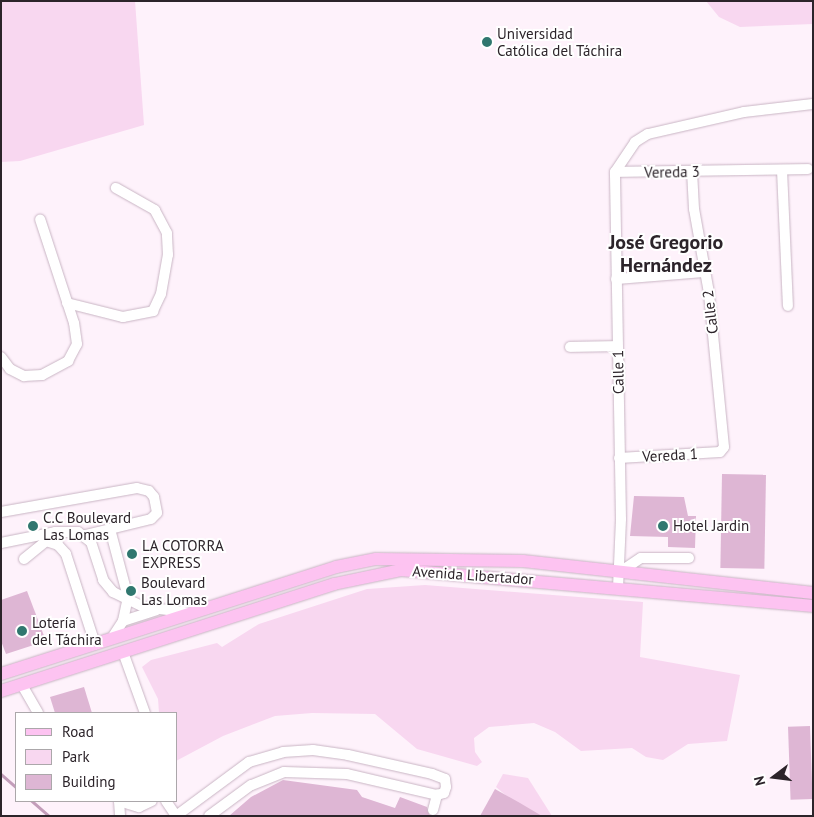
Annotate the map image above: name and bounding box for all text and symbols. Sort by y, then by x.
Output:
place label: Universidad Católica del Táchira [497,24,623,59]
marker: Universidad Católica del Táchira [481,36,493,48]
street label: Vereda 3 [644,163,700,181]
district label: José Gregorio Hernández [609,231,723,278]
street label: Calle 2 [698,289,722,335]
street label: Calle 1 [609,350,627,394]
street label: Vereda 1 [642,445,698,465]
place label: C.C Boulevard Las Lomas [43,508,132,543]
place label: Hotel Jardin [673,517,749,535]
marker: C.C Boulevard Las Lomas [27,520,39,532]
marker: Hotel Jardin [657,520,669,532]
place label: LA COTORRA EXPRESS [142,536,224,571]
marker: LA COTORRA EXPRESS [126,548,138,560]
street label: Avenida Libertador [412,562,534,588]
place label: Boulevard Las Lomas [141,573,207,608]
marker: Boulevard Las Lomas [125,585,137,597]
place label: Lotería del Táchira [32,613,102,648]
marker: Lotería del Táchira [16,625,28,637]
legend [15,712,178,802]
text: Road [62,722,94,741]
text: Park [62,747,90,766]
north arrow [749,752,799,802]
text: Building [62,772,116,791]
text: N [750,774,769,788]

